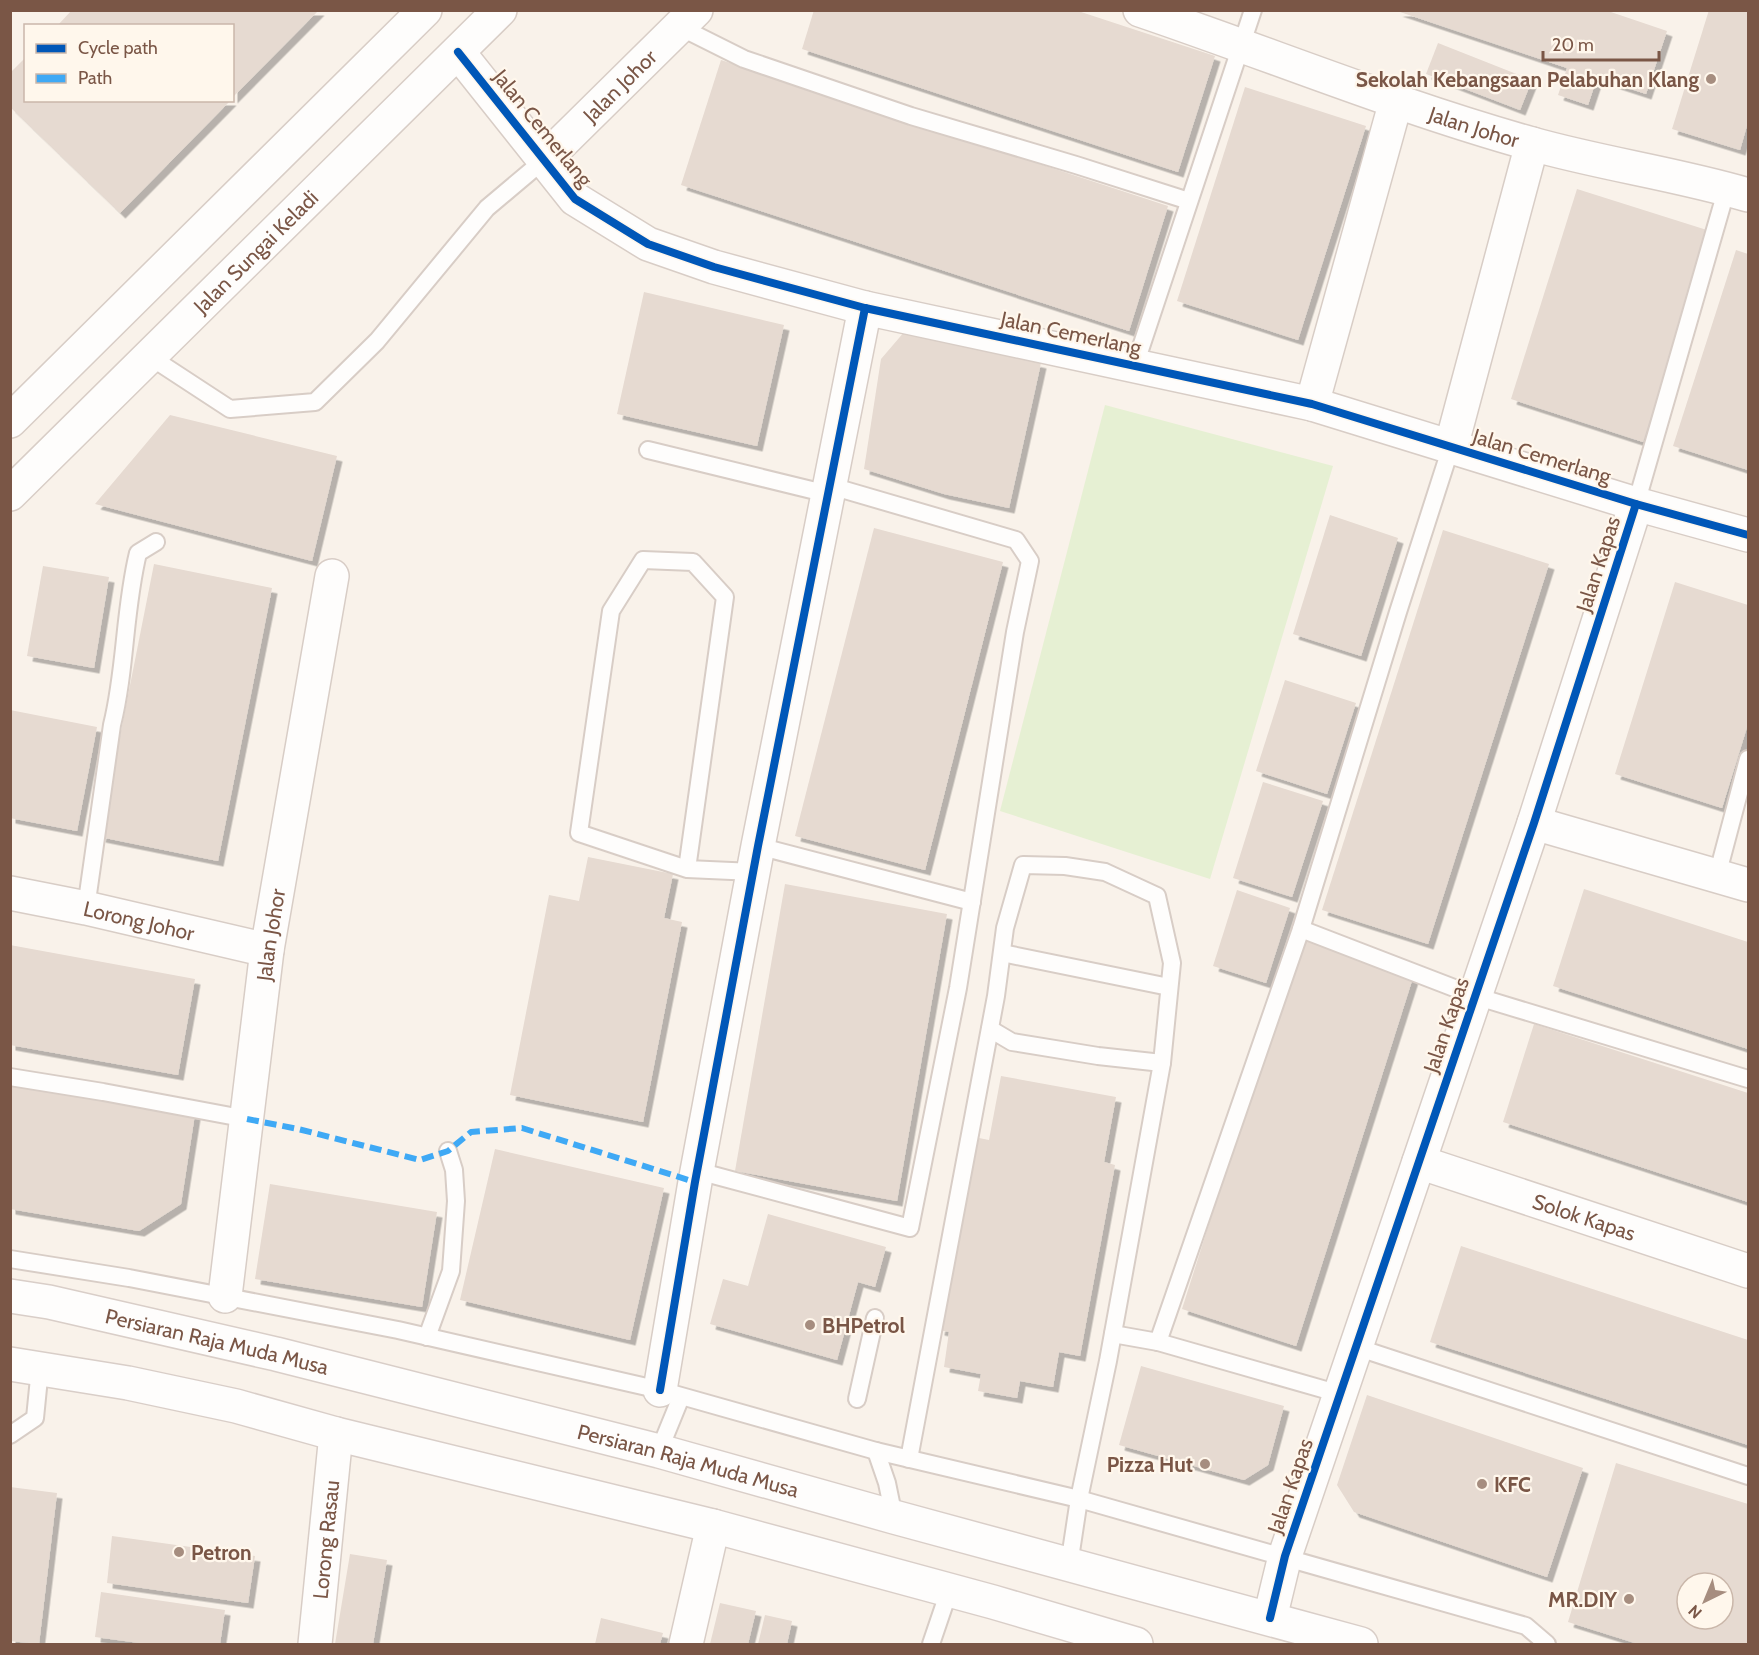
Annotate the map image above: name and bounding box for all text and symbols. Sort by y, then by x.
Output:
legend [24,24,234,102]
scale bar [1543,24,1658,62]
text: 20 m [1552,34,1594,56]
text: Cycle path [78,37,158,59]
street label: Jalan Johor [577,44,662,128]
street label: Jalan Cemerlang [488,64,598,192]
text: Path [78,67,112,89]
place label: Sekolah Kebangsaan Pelabuhan Klang [1356,67,1699,92]
marker: Sekolah Kebangsaan Pelabuhan Klang [1704,72,1718,86]
street label: Jalan Johor [1425,100,1522,152]
street label: Jalan Sungai Keladi [187,185,323,319]
street label: Jalan Cemerlang [997,306,1144,360]
street label: Jalan Cemerlang [1469,423,1615,489]
street label: Jalan Kapas [1570,513,1625,616]
street label: Jalan Johor [251,886,290,983]
street label: Lorong Johor [81,895,197,945]
street label: Jalan Kapas [1418,974,1474,1077]
street label: Solok Kapas [1530,1188,1639,1245]
street label: Persiaran Raja Muda Musa [103,1303,331,1379]
place label: BHPetrol [822,1313,905,1338]
marker: BHPetrol [803,1318,817,1332]
street label: Persiaran Raja Muda Musa [575,1418,802,1502]
street label: Jalan Kapas [1262,1435,1318,1538]
place label: Pizza Hut [1107,1452,1193,1477]
marker: Pizza Hut [1198,1457,1212,1471]
place label: KFC [1494,1472,1531,1497]
marker: KFC [1475,1477,1489,1491]
street label: Lorong Rasau [307,1479,344,1600]
place label: Petron [191,1540,252,1565]
marker: Petron [172,1545,186,1559]
north arrow [1675,1571,1735,1631]
place label: MR.DIY [1548,1587,1617,1612]
marker: MR.DIY [1622,1592,1636,1606]
text: N [1684,1601,1706,1622]

